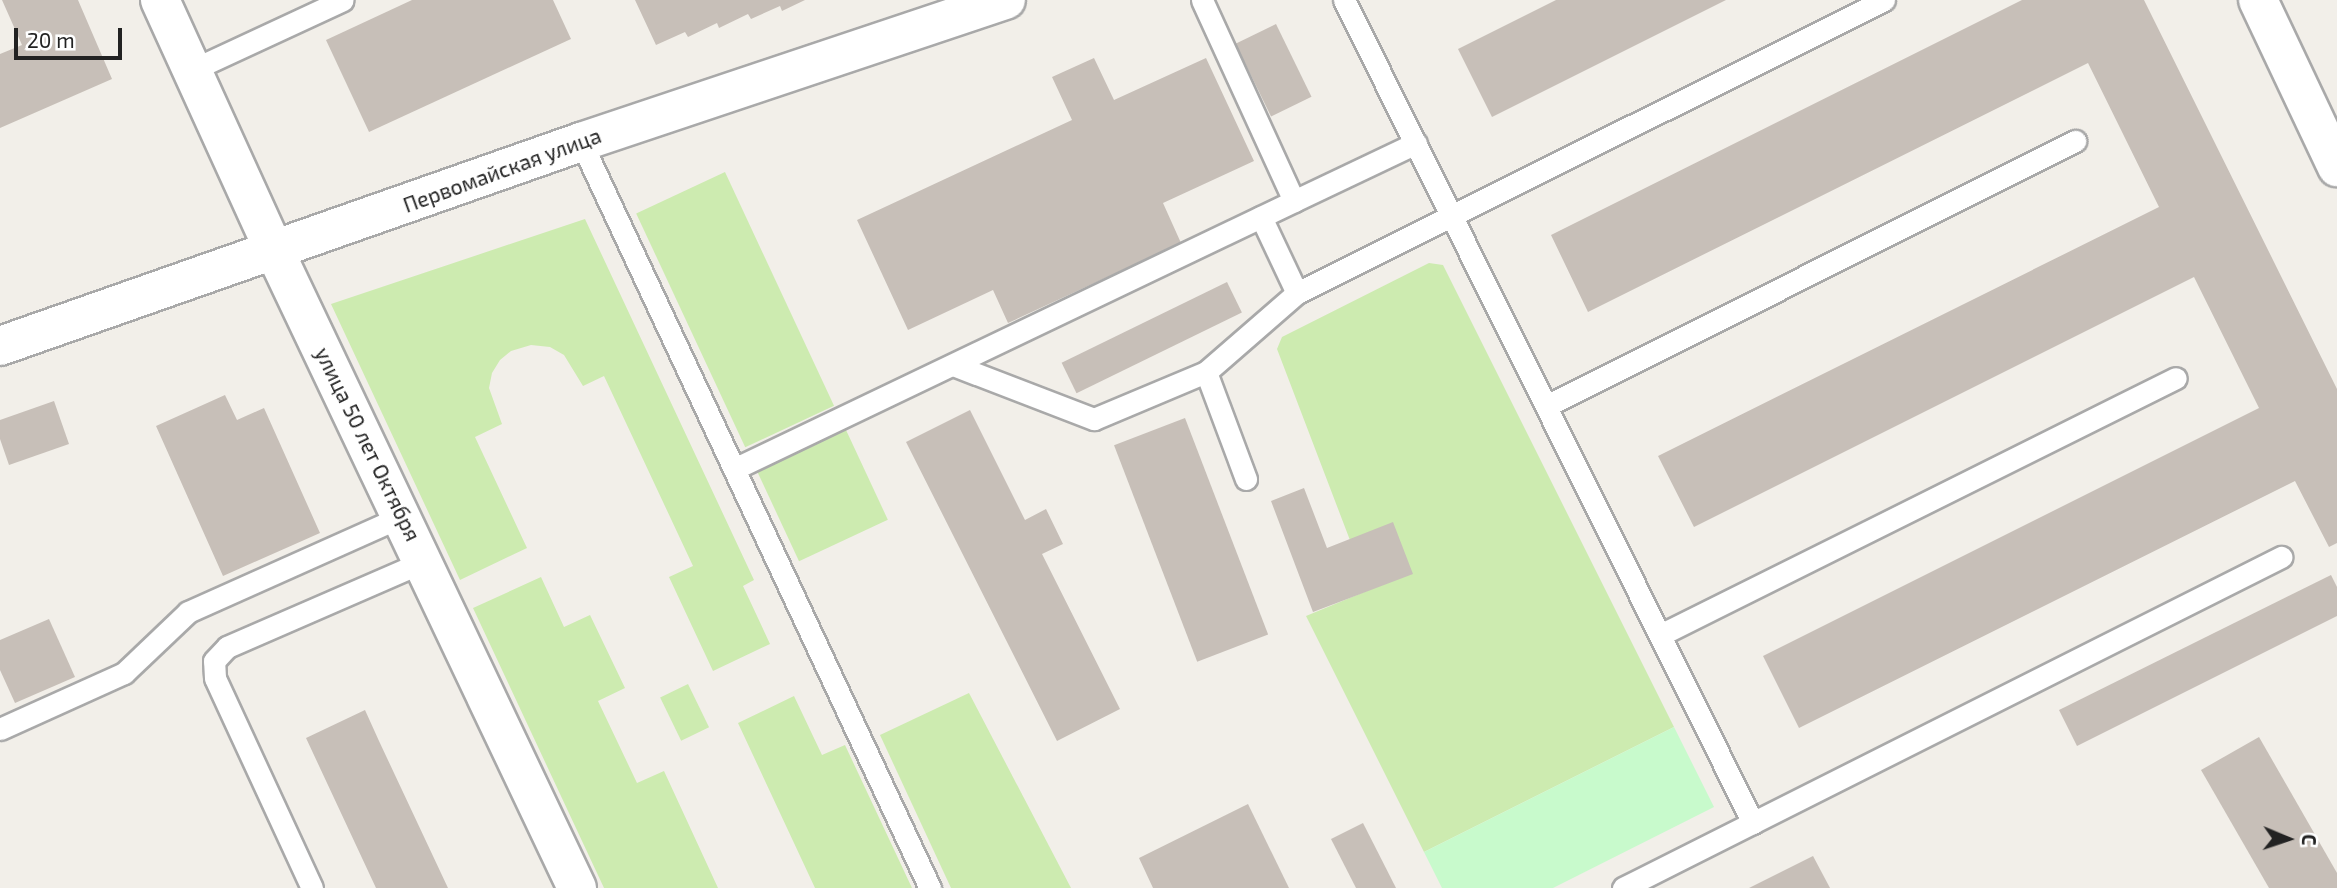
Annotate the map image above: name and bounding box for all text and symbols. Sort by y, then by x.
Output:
scale bar [18,14,126,58]
text: 20 m [27,27,75,52]
street label: Первомайская улица [400,122,604,218]
street label: улица 50 лет Октября [310,343,426,545]
north arrow [2253,804,2323,874]
text: С [2298,834,2321,846]

